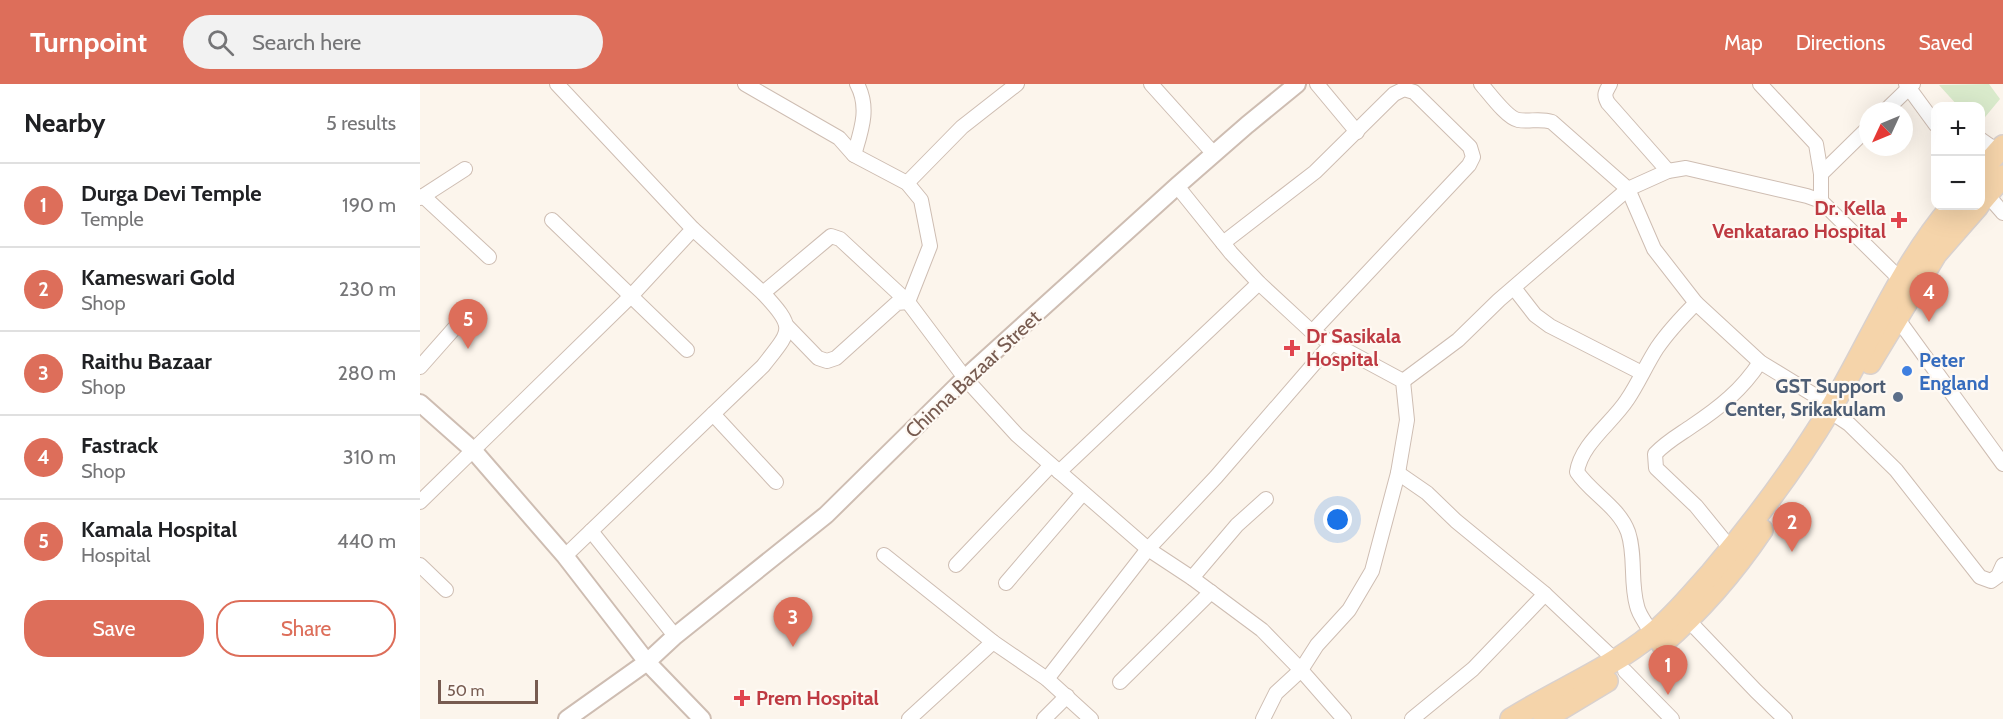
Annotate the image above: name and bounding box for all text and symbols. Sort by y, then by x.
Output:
search box [183,15,603,69]
text: Turnpoint [30,25,147,59]
icon: search [204,26,237,59]
text: Search here [252,29,361,56]
text: Map [1724,30,1763,55]
text: Directions [1796,30,1885,55]
text: Saved [1918,30,1973,55]
north arrow [1859,102,1913,156]
map controls [1931,102,1985,210]
button: + [1931,102,1985,156]
text: Nearby [24,107,105,139]
text: 5 results [326,111,396,135]
button: − [1931,156,1985,210]
text: Durga Devi Temple [81,180,262,207]
text: 1 [40,193,47,217]
text: 190 m [342,193,396,217]
place label: Dr. Kella Venkatarao Hospital [1712,196,1886,243]
text: Temple [81,207,144,231]
marker: Dr. Kella Venkatarao Hospital [1890,211,1908,229]
text: Kameswari Gold [81,264,235,291]
pin: 4 [1910,272,1948,322]
text: 2 [38,277,49,301]
text: 230 m [339,277,396,301]
text: Shop [81,291,126,315]
pin: 5 [448,300,488,349]
street label: Chinna Bazaar Street [900,305,1046,443]
place label: Dr Sasikala Hospital [1306,324,1401,371]
marker: Dr Sasikala Hospital [1283,339,1301,357]
text: Raithu Bazaar [81,348,212,375]
place label: Peter England [1919,348,1989,395]
text: 3 [38,361,49,385]
text: 280 m [337,361,396,385]
marker: Peter England [1900,364,1914,378]
place label: GST Support Center, Srikakulam [1725,374,1886,421]
text: Shop [81,375,126,399]
marker: GST Support Center, Srikakulam [1891,390,1905,404]
text: Fastrack [81,432,158,459]
text: 4 [37,445,50,469]
text: 310 m [343,445,396,469]
text: Shop [81,459,126,483]
pin: 2 [1772,502,1812,552]
your location [1323,505,1352,534]
text: Kamala Hospital [81,516,237,543]
text: 5 [38,529,49,553]
text: 440 m [337,529,396,553]
text: Hospital [81,543,151,567]
pin: 3 [774,598,812,647]
button: Save [24,600,204,657]
button: Share [216,600,396,657]
pin: 1 [1648,646,1688,695]
scale bar [438,677,538,704]
text: 50 m [447,681,484,700]
place label: Prem Hospital [756,686,879,710]
marker: Prem Hospital [733,689,751,707]

